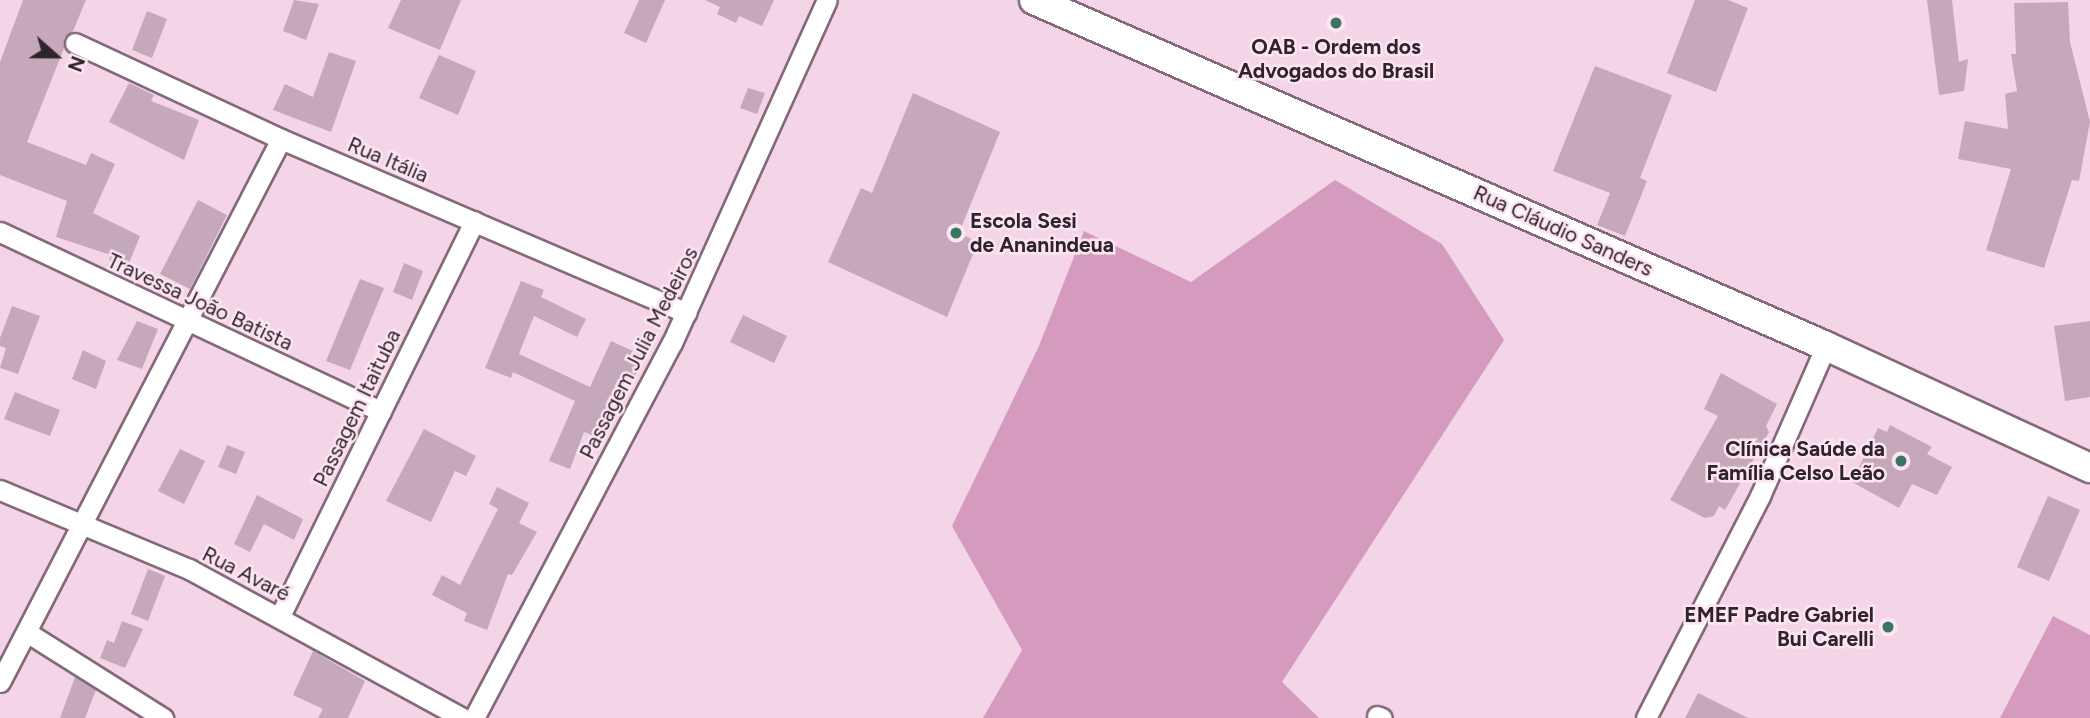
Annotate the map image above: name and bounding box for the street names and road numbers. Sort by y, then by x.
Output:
street label: Rua Itália [344,132,432,188]
street label: Rua Cláudio Sanders [1470,180,1656,282]
street label: Passagem Julia Medeiros [575,243,703,463]
street label: Travessa João Batista [103,248,297,356]
street label: Passagem Itaituba [308,325,406,491]
street label: Rua Avaré [198,541,294,607]

